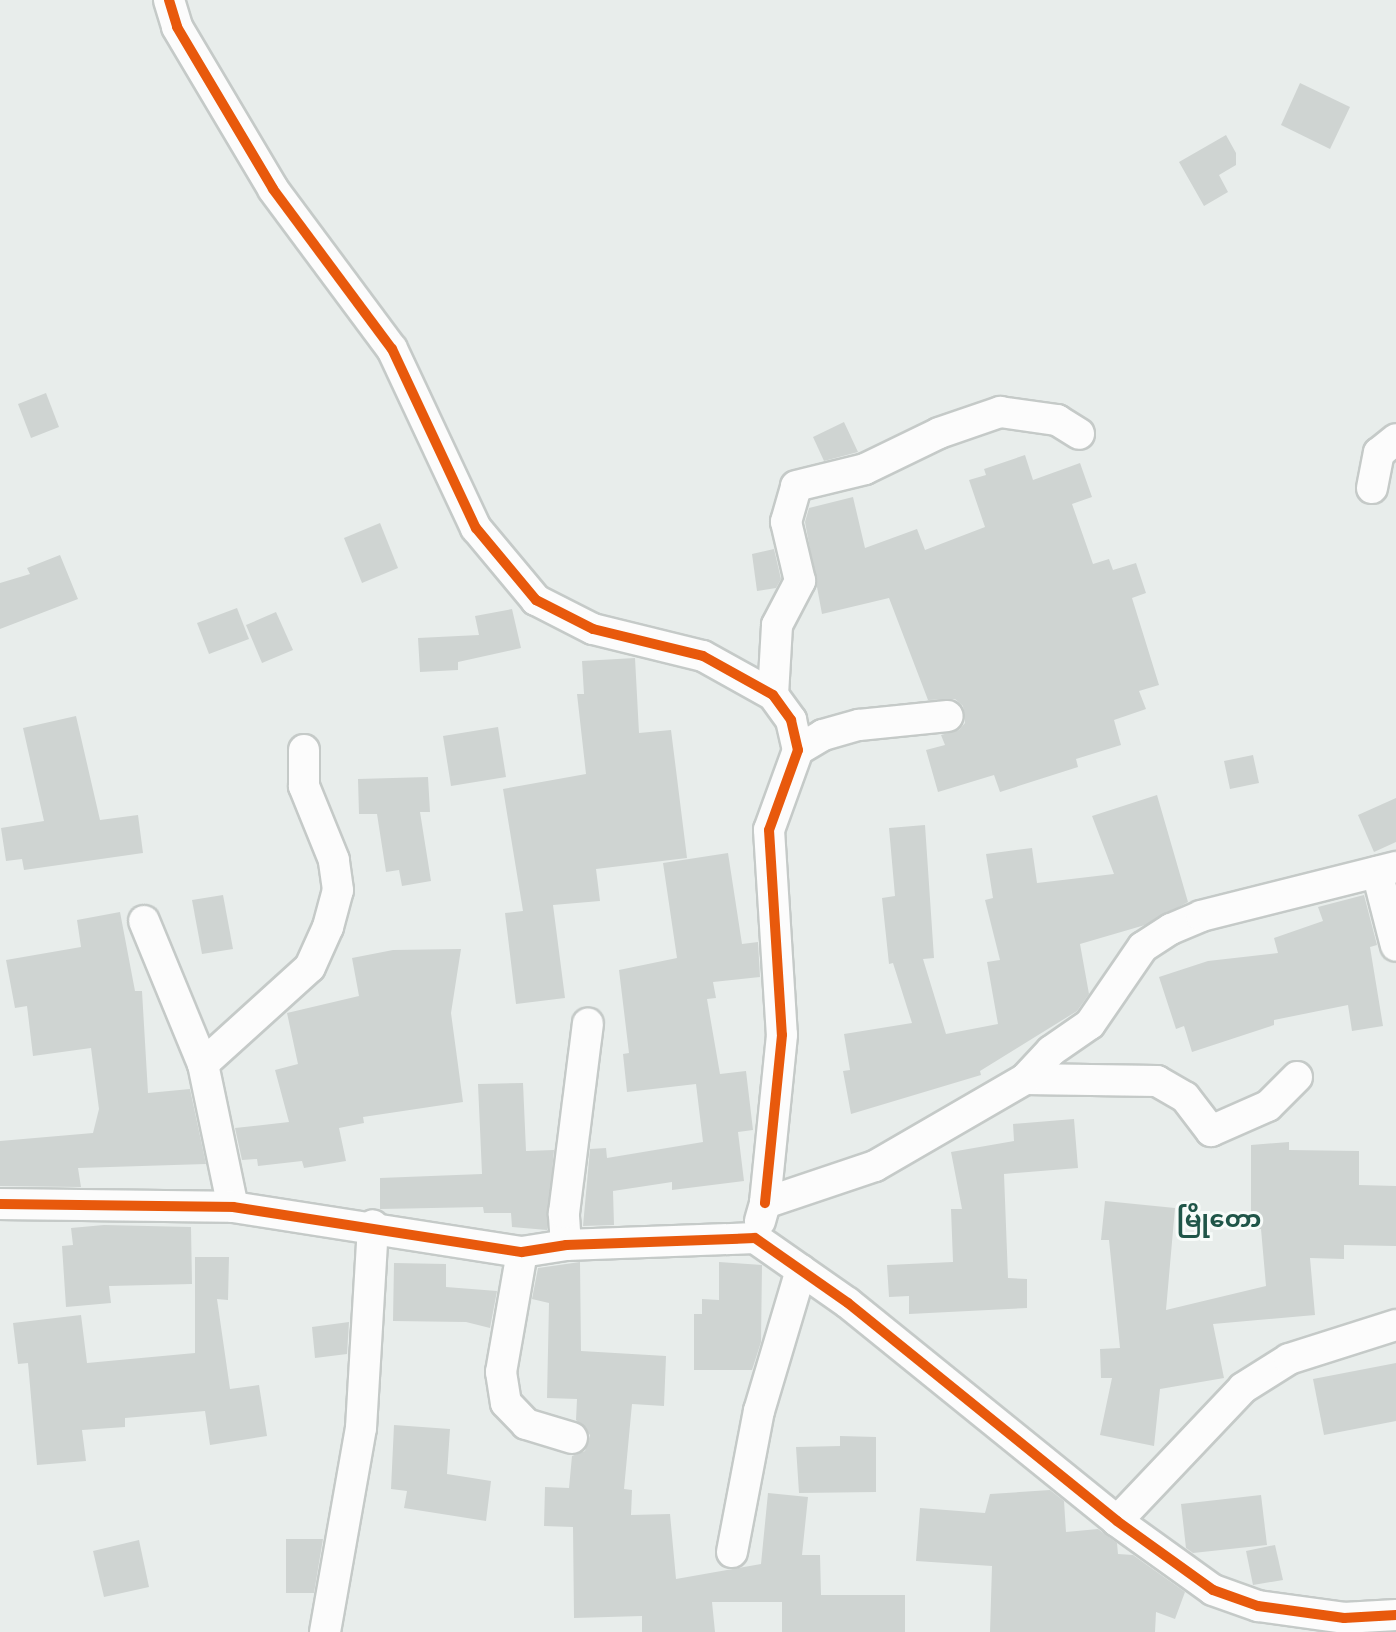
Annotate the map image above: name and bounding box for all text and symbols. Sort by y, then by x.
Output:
district label: မြိုတော [1177,1206,1261,1234]

